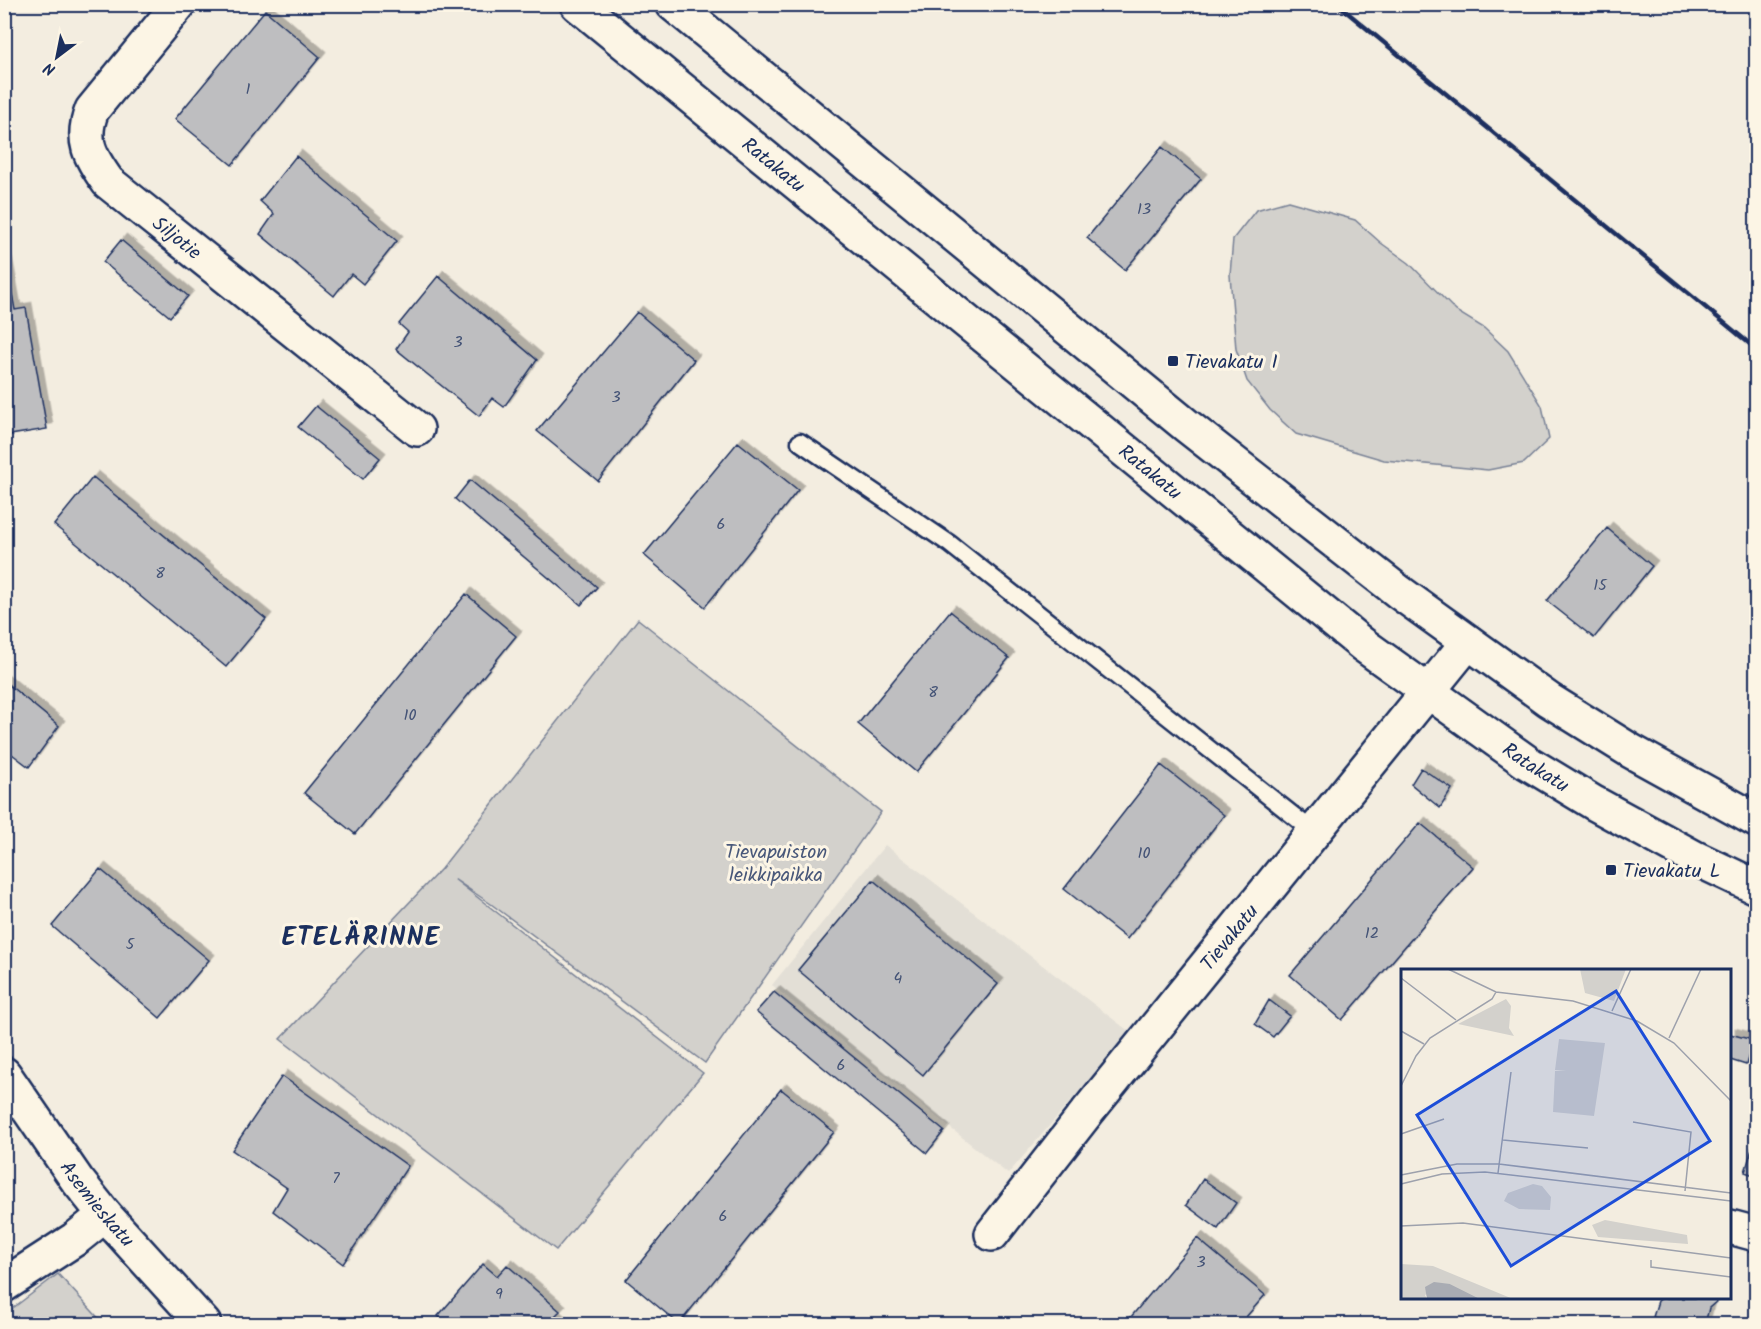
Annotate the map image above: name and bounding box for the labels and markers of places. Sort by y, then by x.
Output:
place label: Tievakatu I [1185,347,1278,379]
marker: Tievakatu I [1166,354,1180,368]
place label: Tievakatu L [1623,856,1720,888]
marker: Tievakatu L [1604,863,1618,877]

